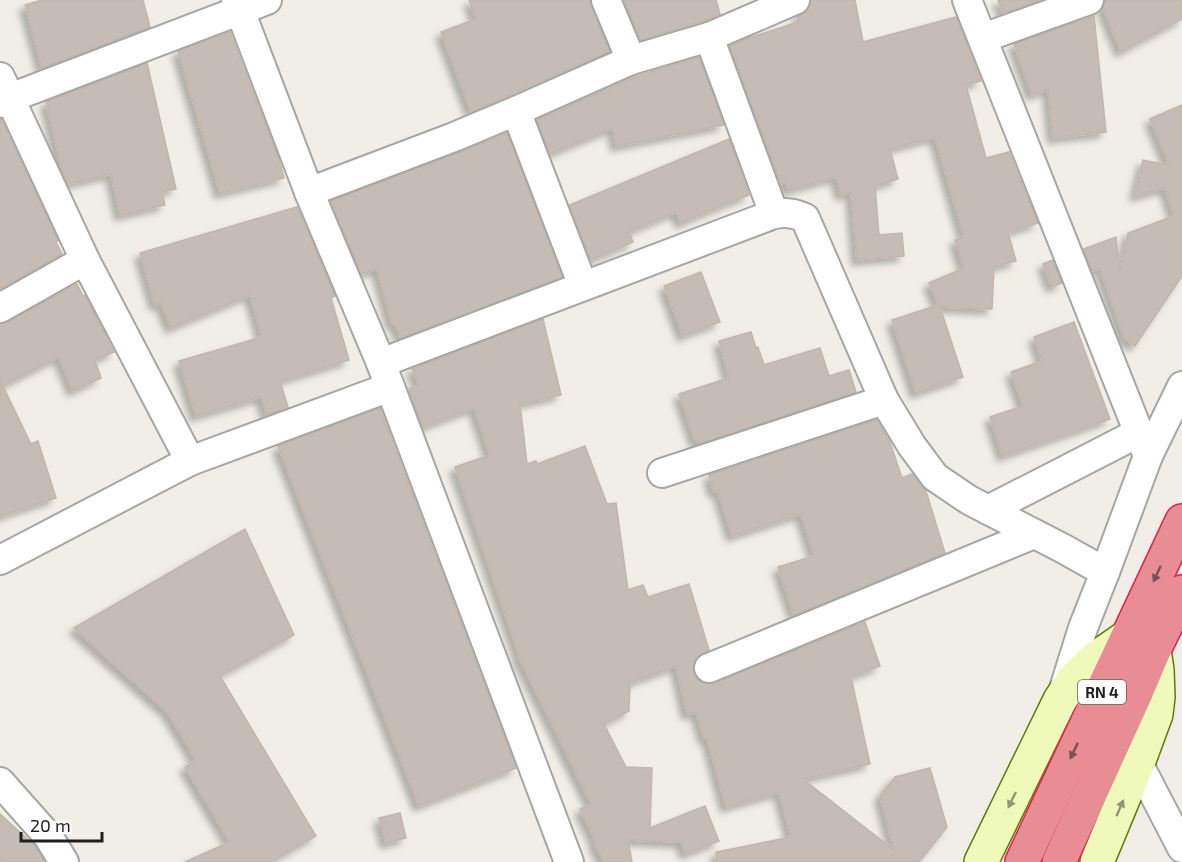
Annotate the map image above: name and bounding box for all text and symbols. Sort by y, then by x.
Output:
one-way arrow [1153,566,1162,583]
road number: RN 4 [1078,680,1126,704]
one-way arrow [1070,742,1079,759]
one-way arrow [1007,791,1016,808]
one-way arrow [1116,799,1125,817]
scale bar [21,805,102,843]
text: 20 m [30,814,71,836]

